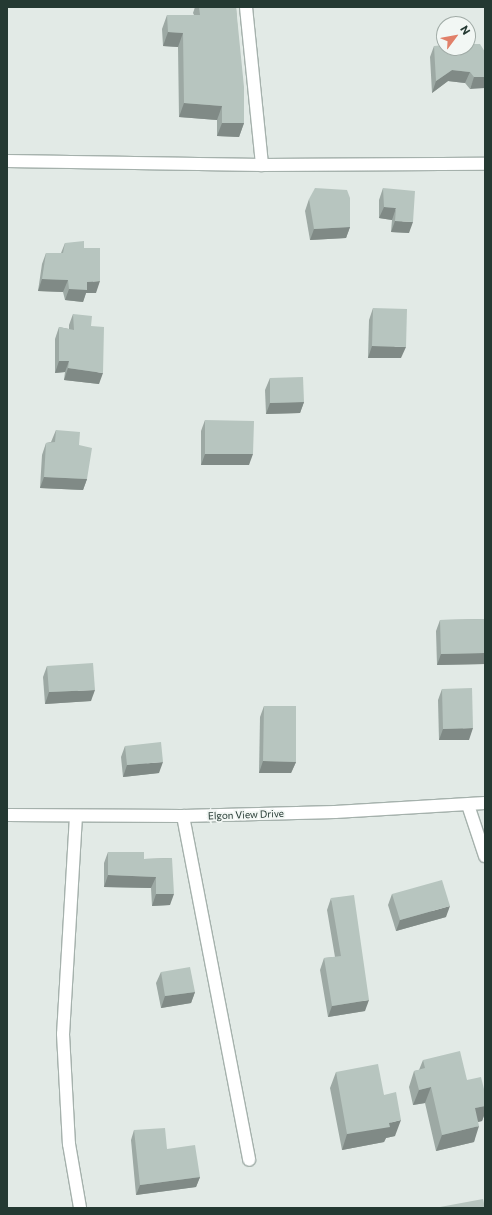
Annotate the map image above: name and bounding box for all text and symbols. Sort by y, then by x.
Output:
north arrow [436,16,476,56]
text: N [458,23,473,37]
street label: Elgon View Drive [208,808,284,822]

